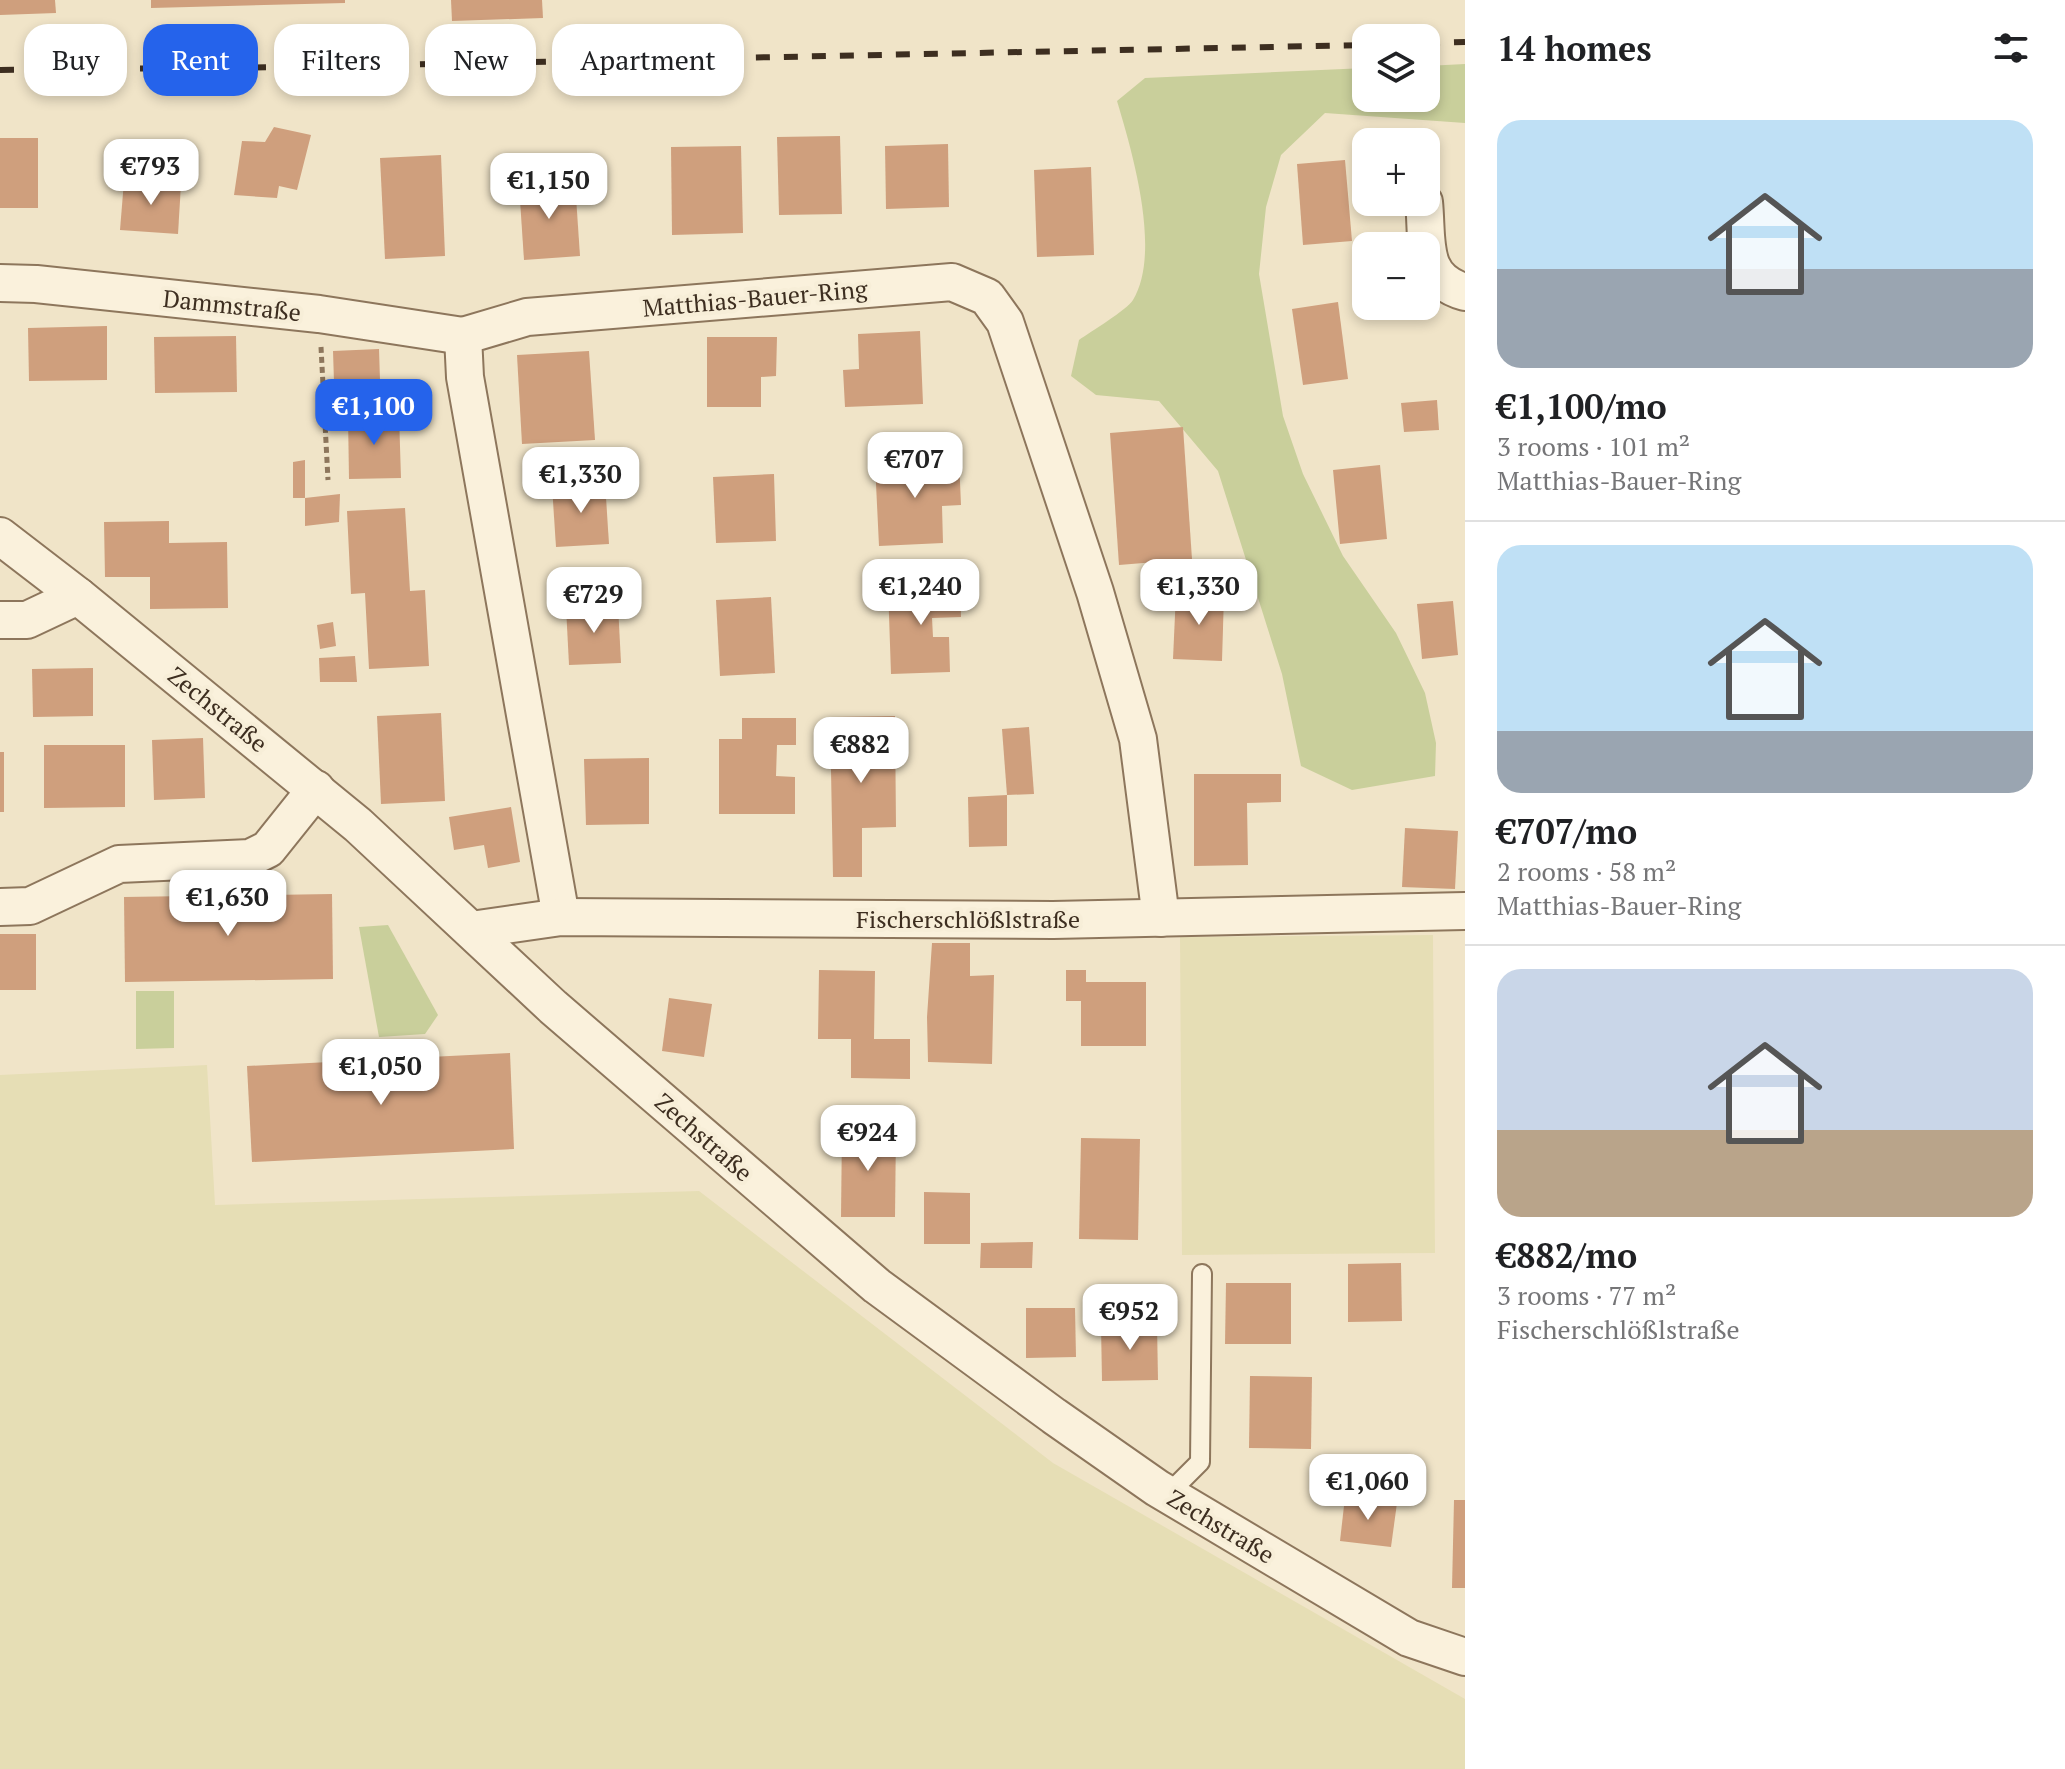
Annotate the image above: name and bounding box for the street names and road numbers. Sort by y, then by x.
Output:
street label: Matthias-Bauer-Ring [641,272,869,324]
street label: Dammstraße [161,282,303,328]
street label: Zechstraße [162,659,274,759]
street label: Fischerschlößlstraße [856,903,1080,935]
street label: Zechstraße [648,1086,760,1188]
street label: Zechstraße [1162,1482,1280,1570]

